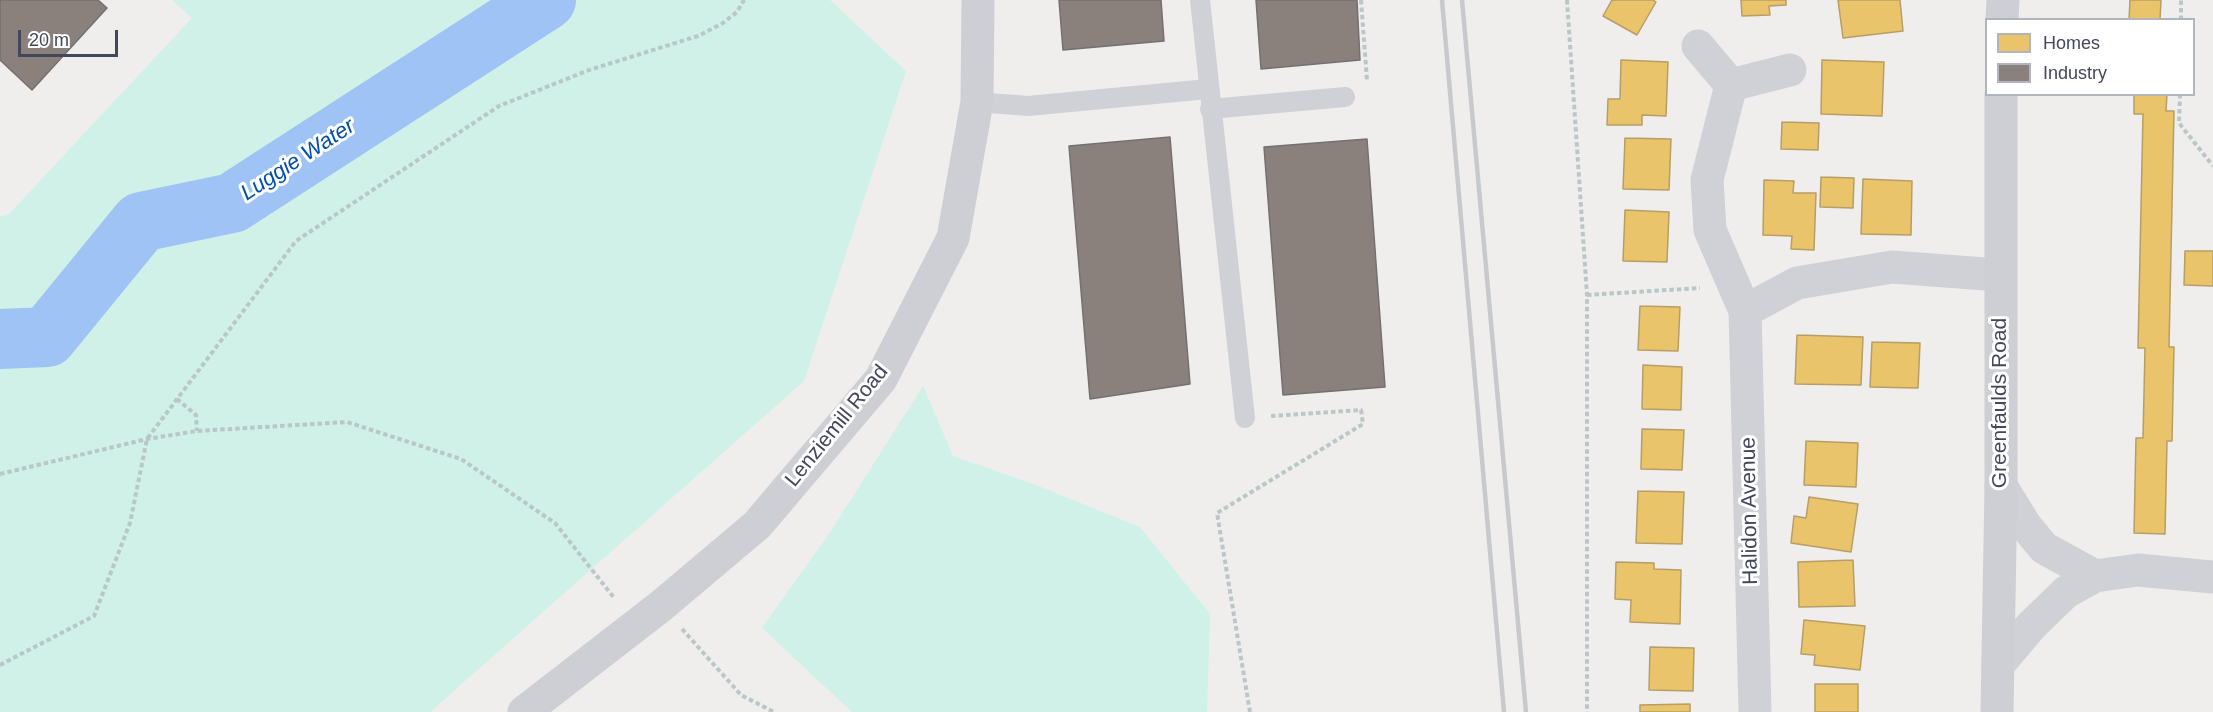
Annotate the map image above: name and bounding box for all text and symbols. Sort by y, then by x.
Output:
scale bar [21,18,122,56]
legend [1985,18,2195,96]
text: 20 m [29,30,69,50]
text: Homes [2043,33,2100,53]
text: Industry [2043,63,2107,83]
water label: Luggie Water [236,113,360,207]
street label: Greenfaulds Road [1987,318,2013,488]
street label: Lenziemill Road [780,360,894,492]
street label: Halidon Avenue [1736,437,1764,585]

